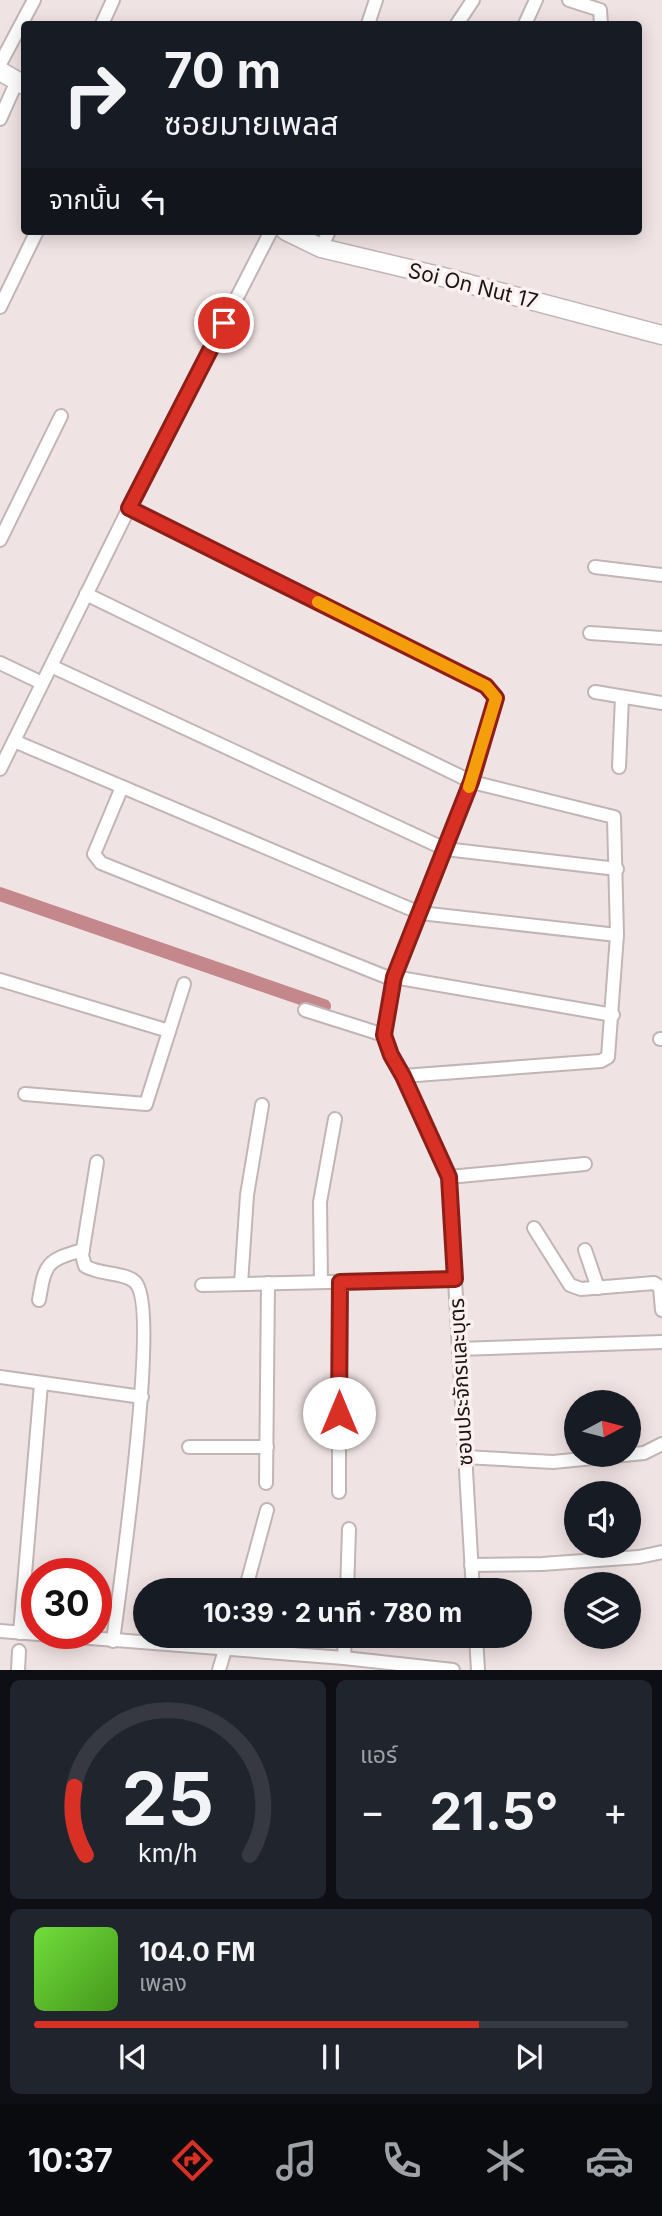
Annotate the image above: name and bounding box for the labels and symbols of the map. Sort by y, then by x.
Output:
street label: Soi On Nut 17 [406,257,541,314]
pin [194,293,254,353]
street label: ซอนประจักรและบุตร [444,1298,478,1466]
position arrow [302,1376,376,1450]
north arrow [564,1390,640,1466]
speed limit sign: 30 [21,1558,112,1649]

